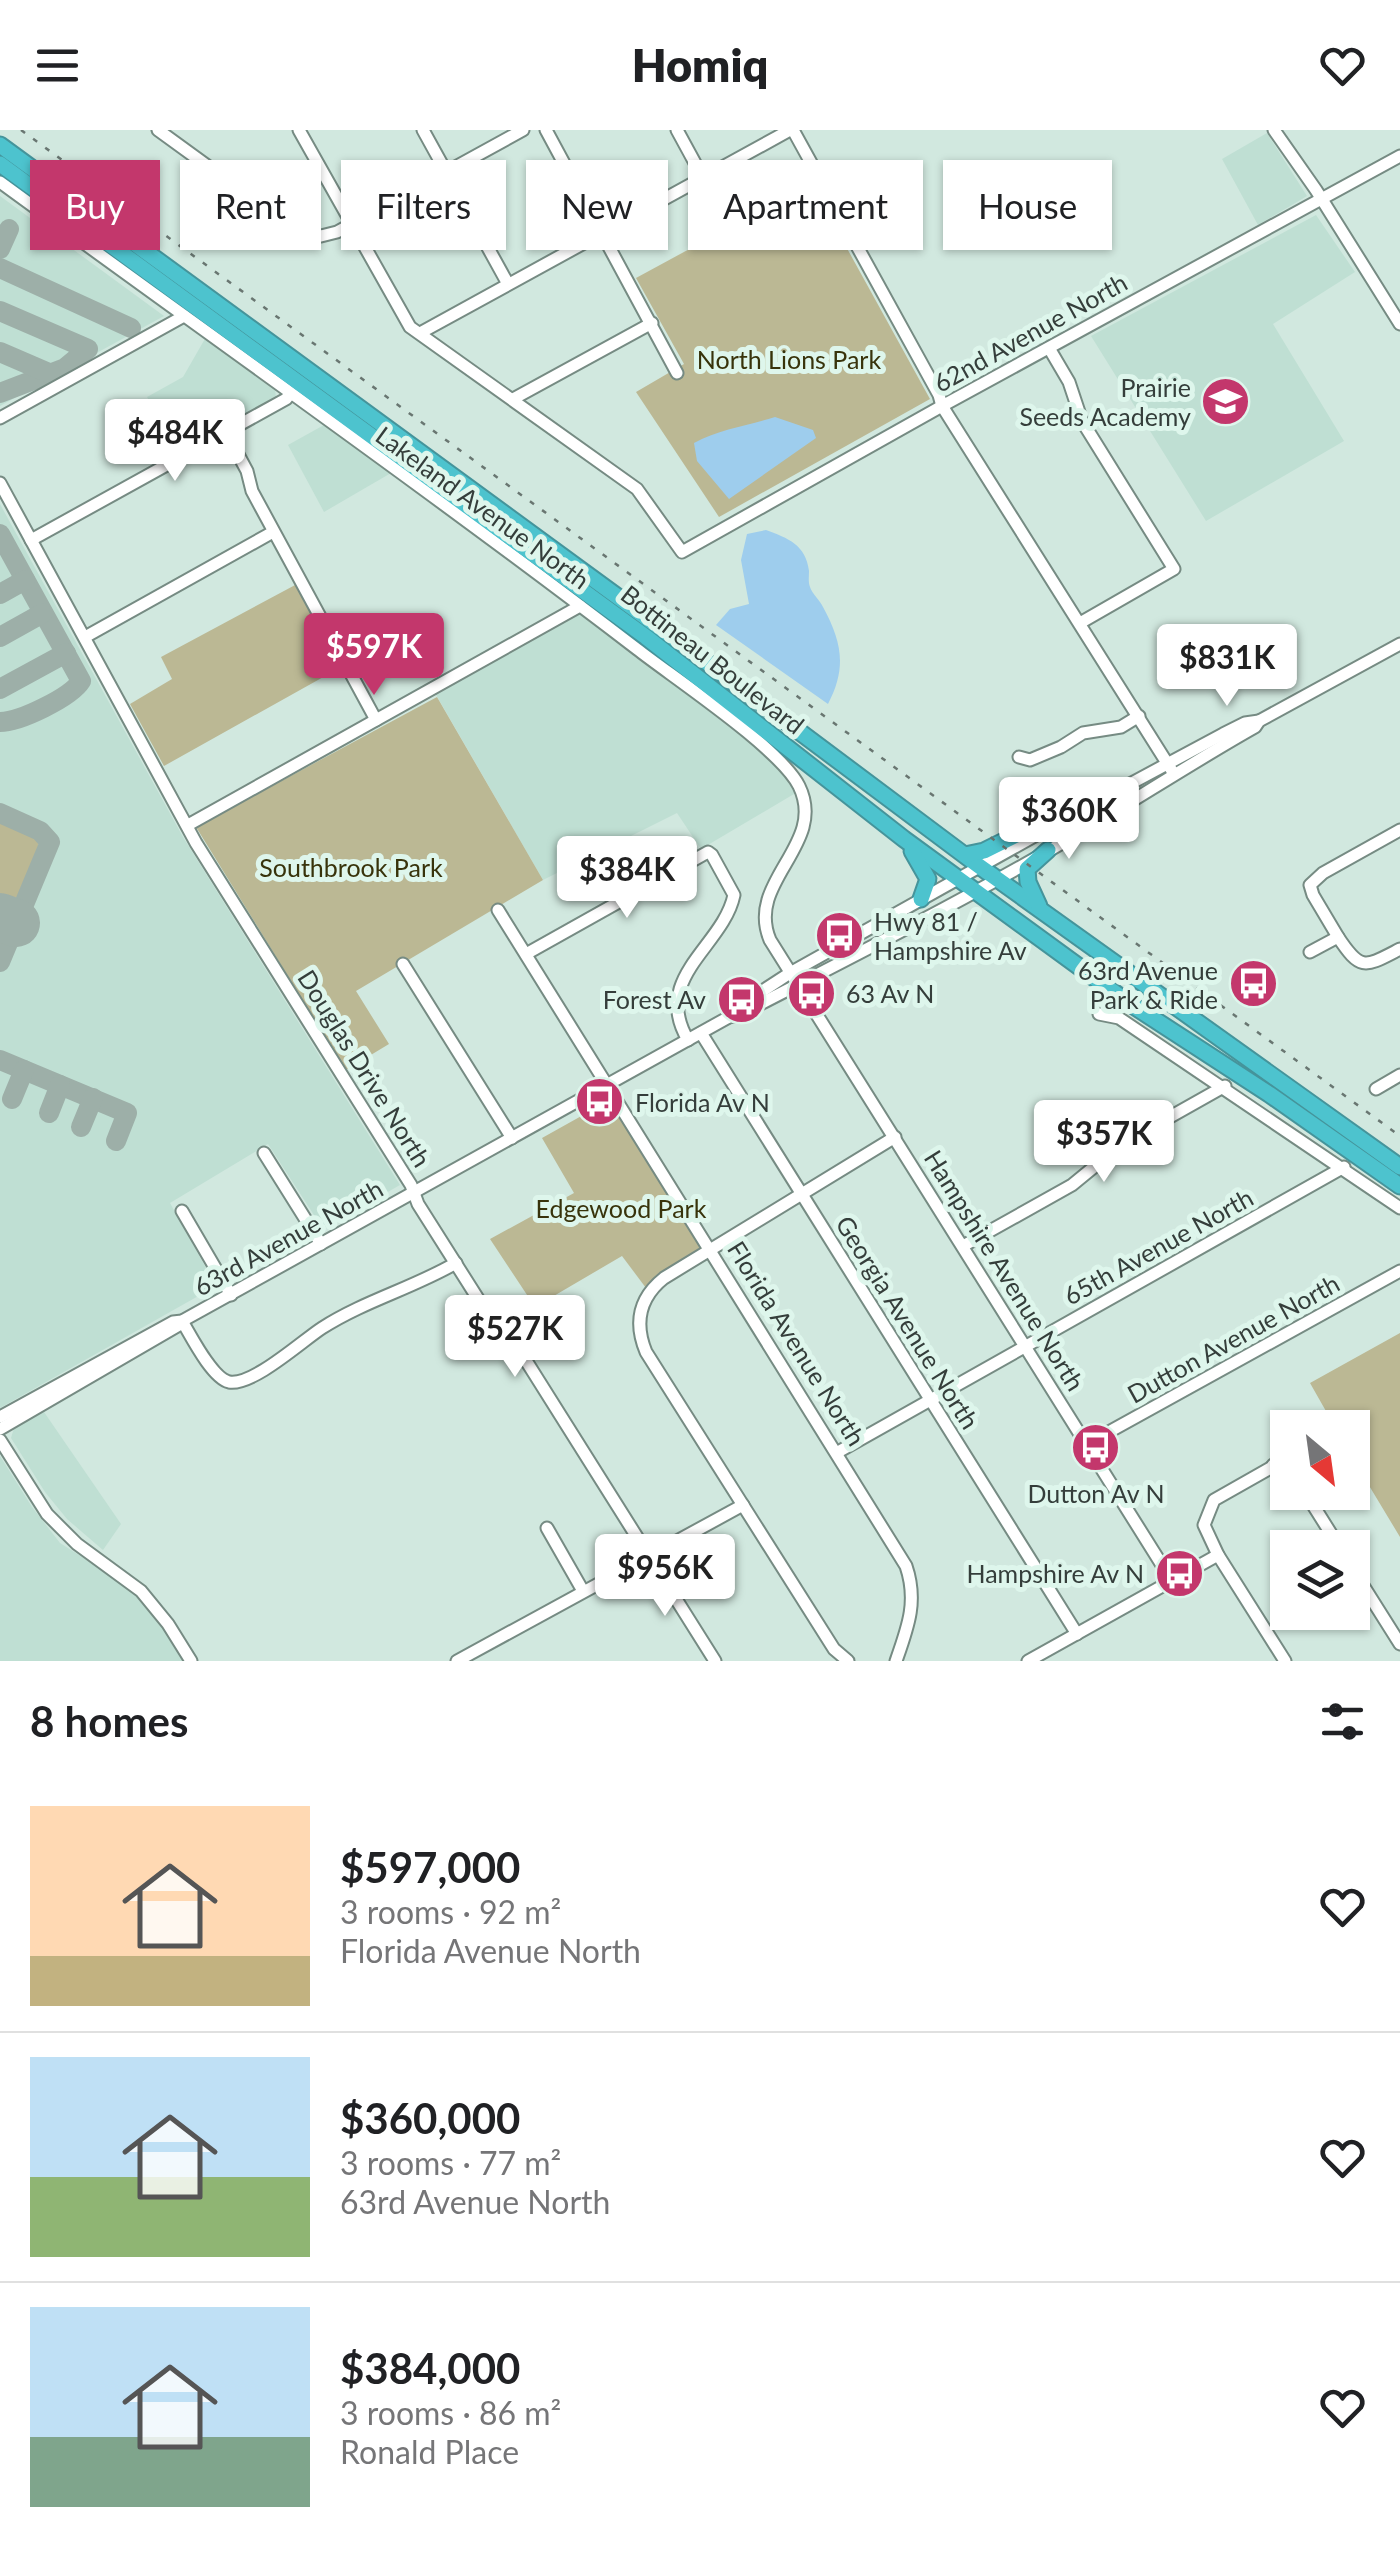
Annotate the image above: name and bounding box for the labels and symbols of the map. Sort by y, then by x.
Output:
street label: 62nd Avenue North [928,266,1132,398]
park label: North Lions Park [697,344,881,374]
place label: Prairie Seeds Academy [1019,372,1191,431]
school or university icon: Prairie Seeds Academy [1200,375,1252,427]
pin: $484K [105,399,245,484]
street label: Lakeland Avenue North [370,420,596,594]
street label: Bottineau Boulevard [616,578,810,740]
pin: $597K [304,613,444,698]
pin: $831K [1157,624,1297,709]
pin: $360K [999,777,1139,862]
pin: $384K [557,836,697,921]
park label: Southbrook Park [259,852,443,882]
place label: Hwy 81 / Hampshire Av [874,906,1027,965]
bus stop icon: Hwy 81 / Hampshire Av [813,909,865,961]
place label: 63rd Avenue Park & Ride [1078,955,1218,1014]
bus stop icon: 63rd Avenue Park & Ride [1227,958,1279,1010]
street label: Douglas Drive North [292,964,438,1172]
bus stop icon: 63 Av N [785,967,837,1019]
bus stop icon: Forest Av [715,973,767,1025]
place label: 63 Av N [846,978,934,1008]
place label: Forest Av [603,984,706,1014]
bus stop icon: Florida Av N [574,1076,626,1128]
place label: Florida Av N [635,1087,770,1117]
pin: $357K [1034,1100,1174,1185]
street label: Hampshire Avenue North [919,1144,1091,1396]
street label: 63rd Avenue North [188,1173,388,1301]
street label: 65th Avenue North [1058,1182,1258,1310]
park label: Edgewood Park [536,1193,707,1223]
street label: Georgia Avenue North [830,1210,986,1434]
street label: Florida Avenue North [722,1235,872,1451]
street label: Dutton Avenue North [1122,1267,1344,1409]
pin: $527K [445,1295,585,1380]
north arrow [1270,1410,1370,1510]
bus stop icon: Dutton Av N [1070,1421,1122,1473]
place label: Dutton Av N [1027,1478,1165,1508]
pin: $956K [595,1534,735,1619]
bus stop icon: Hampshire Av N [1153,1547,1205,1599]
place label: Hampshire Av N [966,1558,1144,1588]

